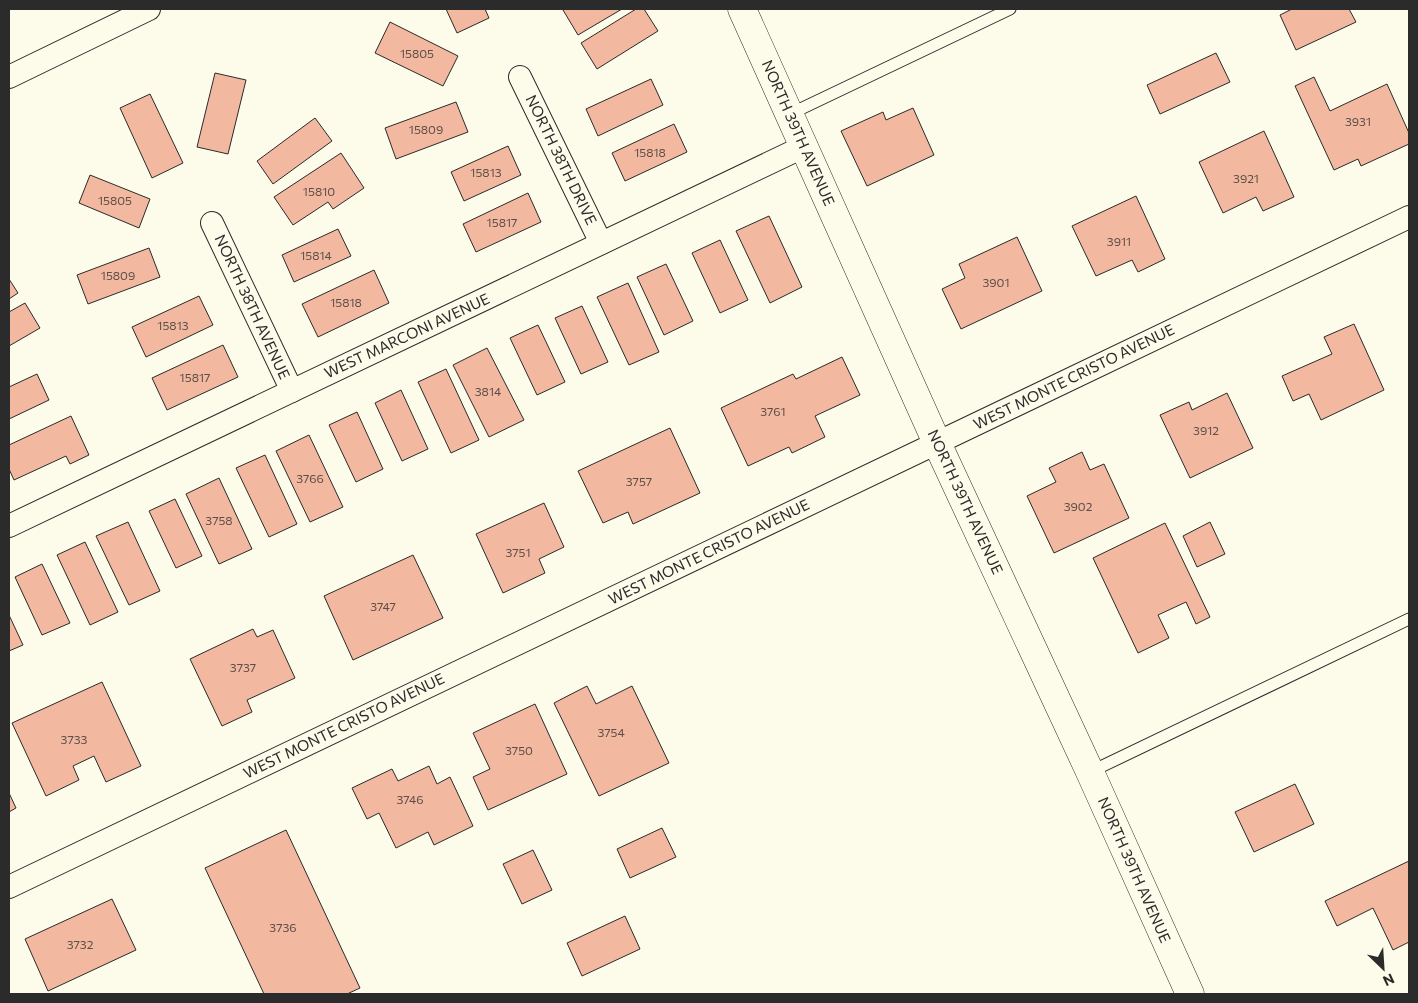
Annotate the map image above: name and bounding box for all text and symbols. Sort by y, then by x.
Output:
house number: 15805 [400,46,434,60]
street label: NORTH 39TH AVENUE [759,57,839,208]
street label: NORTH 38TH DRIVE [523,92,601,228]
house number: 3931 [1345,114,1371,128]
house number: 15809 [409,122,443,136]
house number: 15818 [634,145,666,159]
house number: 15813 [470,165,502,179]
house number: 3921 [1233,171,1259,185]
house number: 15810 [303,184,335,198]
house number: 15805 [98,193,132,207]
house number: 15817 [487,215,517,229]
street label: NORTH 38TH AVENUE [211,231,294,382]
house number: 3911 [1107,234,1131,248]
house number: 15814 [300,248,332,262]
house number: 15809 [101,268,135,282]
house number: 3901 [982,275,1010,289]
street label: WEST MARCONI AVENUE [321,289,492,381]
house number: 15818 [330,295,362,309]
house number: 15813 [157,318,189,332]
street label: WEST MONTE CRISTO AVENUE [970,319,1177,433]
house number: 15817 [180,370,210,384]
house number: 3814 [475,384,501,398]
house number: 3761 [760,404,786,418]
house number: 3912 [1193,423,1219,437]
street label: NORTH 39TH AVENUE [924,426,1007,577]
house number: 3766 [296,471,324,485]
house number: 3757 [626,474,652,488]
street label: WEST MONTE CRISTO AVENUE [605,494,812,608]
house number: 3902 [1064,499,1093,513]
house number: 3758 [205,513,233,527]
house number: 3751 [505,545,531,559]
house number: 3747 [370,599,396,613]
house number: 3737 [230,660,256,674]
street label: WEST MONTE CRISTO AVENUE [240,668,447,782]
house number: 3754 [597,725,625,739]
house number: 3733 [61,732,88,746]
house number: 3750 [505,743,533,757]
house number: 3746 [397,792,423,806]
street label: NORTH 39TH AVENUE [1095,794,1175,945]
house number: 3736 [269,920,297,934]
house number: 3732 [67,937,94,951]
north arrow [1358,943,1408,993]
text: N [1380,970,1397,990]

